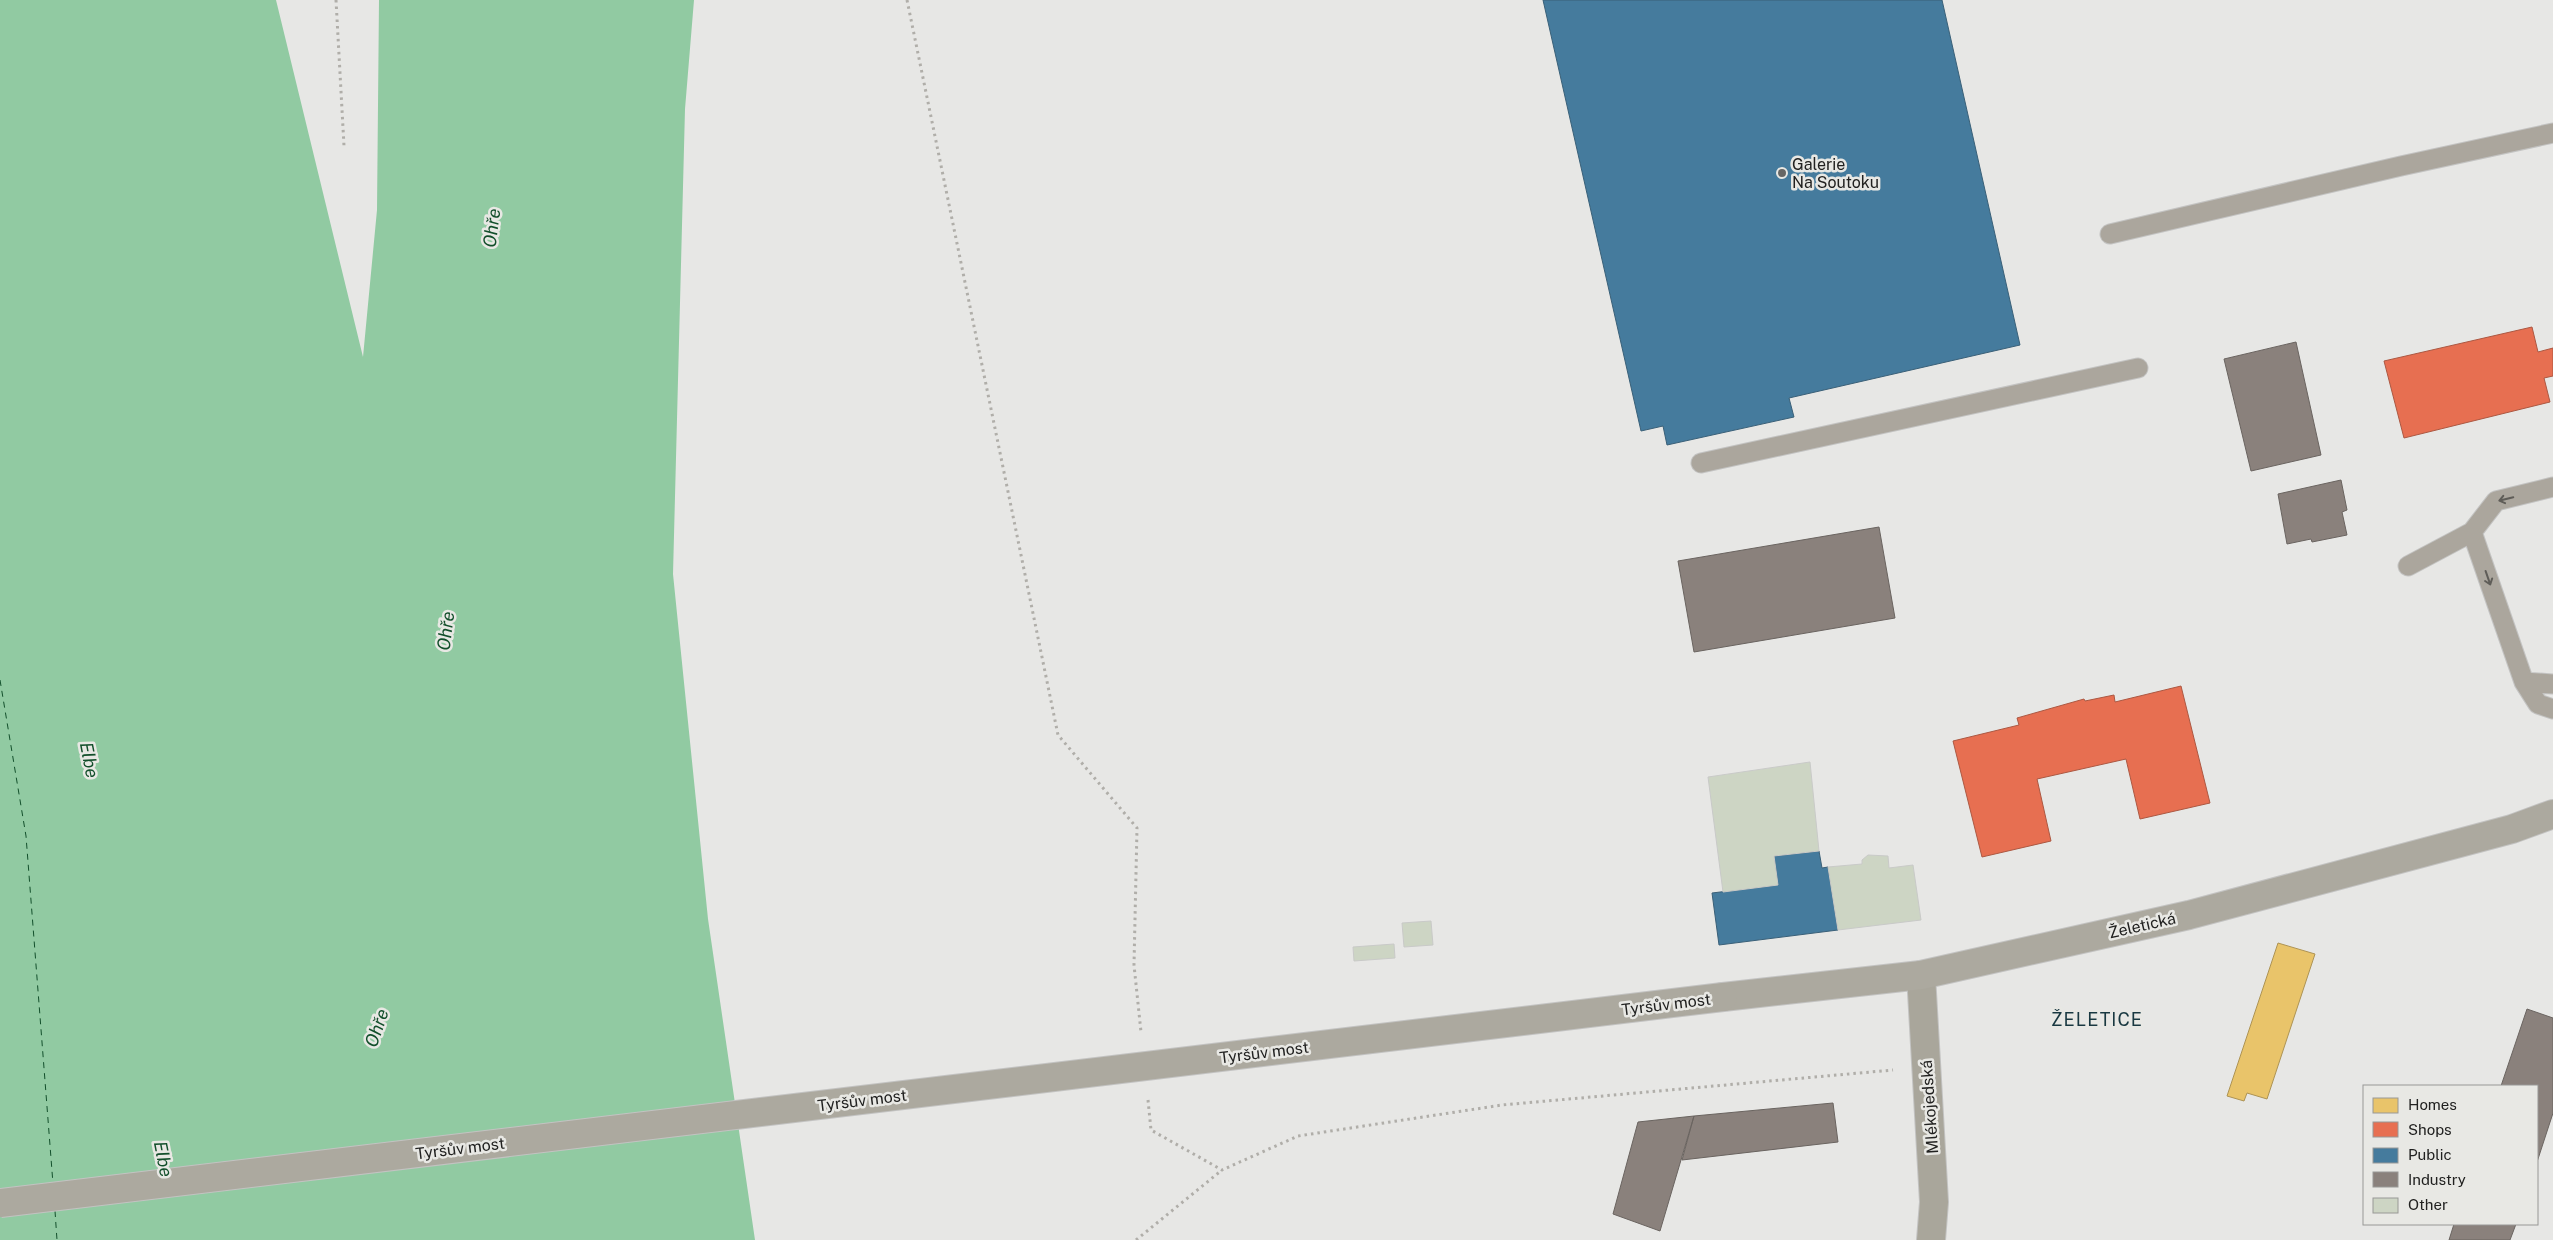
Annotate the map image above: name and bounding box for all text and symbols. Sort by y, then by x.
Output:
place label: Galerie Na Soutoku [1792,155,1879,192]
marker: Galerie Na Soutoku [1776,167,1788,179]
water label: Ohře [479,207,504,249]
one-way arrow [2498,494,2514,504]
one-way arrow [2484,569,2493,585]
water label: Ohře [433,610,458,652]
water label: Elbe [76,740,103,780]
street label: Želetická [2106,908,2178,942]
street label: Tyršův most [1620,990,1712,1019]
water label: Ohře [360,1006,393,1050]
district label: ŽELETICE [2051,1009,2143,1030]
street label: Tyršův most [1218,1038,1310,1067]
street label: Mlékojedská [1917,1059,1942,1154]
legend [2363,1085,2538,1225]
street label: Tyršův most [816,1086,908,1115]
text: Homes [2408,1096,2457,1113]
text: Shops [2408,1121,2452,1138]
street label: Tyršův most [414,1134,506,1163]
water label: Elbe [150,1139,177,1179]
text: Public [2408,1146,2452,1163]
text: Industry [2408,1171,2466,1188]
text: Other [2408,1196,2448,1213]

